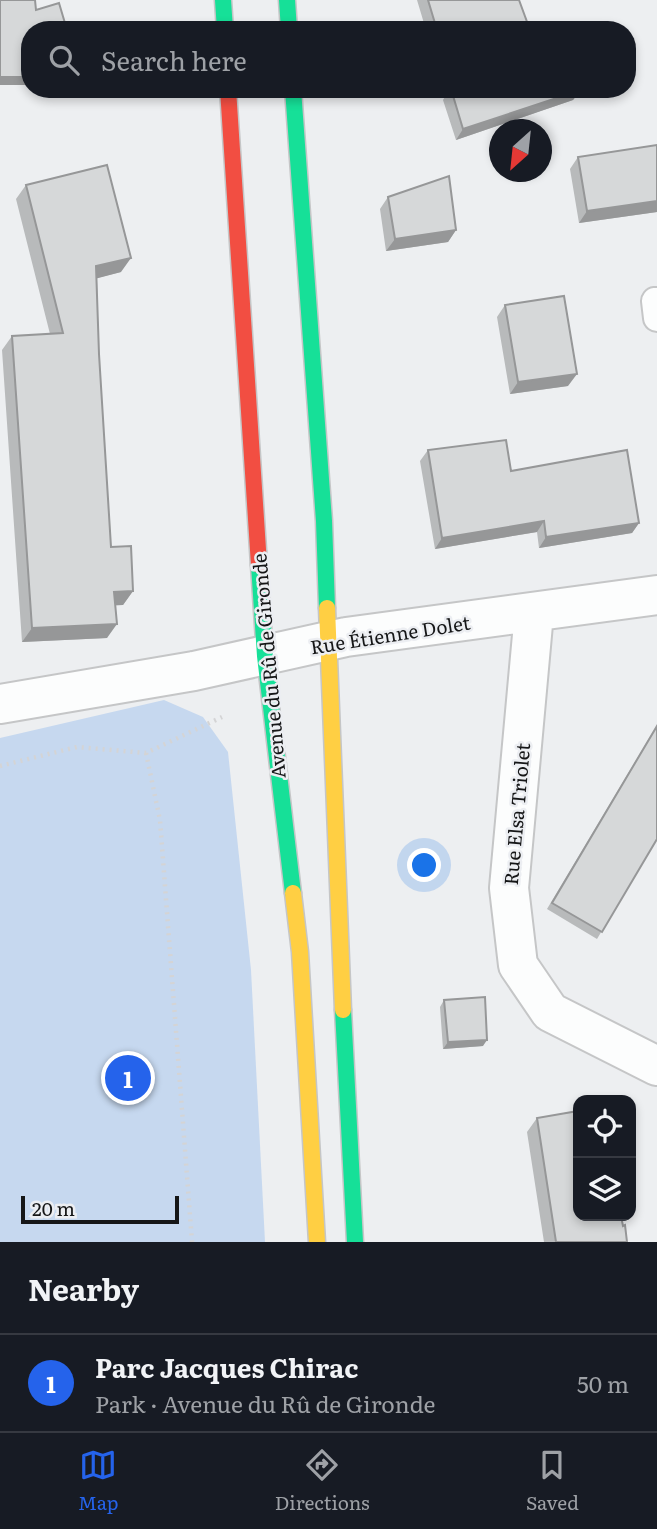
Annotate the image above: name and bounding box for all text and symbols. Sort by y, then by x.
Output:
search box [21,21,636,98]
text: Search here [101,40,247,79]
icon: search [45,41,83,79]
north arrow [489,119,552,182]
street label: Avenue du Rû de Gironde [244,552,292,780]
street label: Rue Étienne Dolet [308,607,472,660]
street label: Rue Elsa Triolet [496,741,536,886]
your location [407,848,441,882]
pin: 1 [105,1052,151,1104]
map controls [573,1095,636,1221]
button: locate [573,1095,636,1158]
button: layers [573,1158,636,1221]
scale bar [21,1193,178,1225]
text: 20 m [32,1194,75,1222]
text: Nearby [28,1266,139,1310]
text: Parc Jacques Chirac [95,1347,358,1386]
text: 1 [46,1366,56,1400]
text: 50 m [577,1366,629,1400]
text: Park · Avenue du Rû de Gironde [95,1386,435,1420]
tab: Map [78,1446,119,1516]
tab: Directions [275,1446,370,1516]
tab: Saved [526,1446,579,1516]

